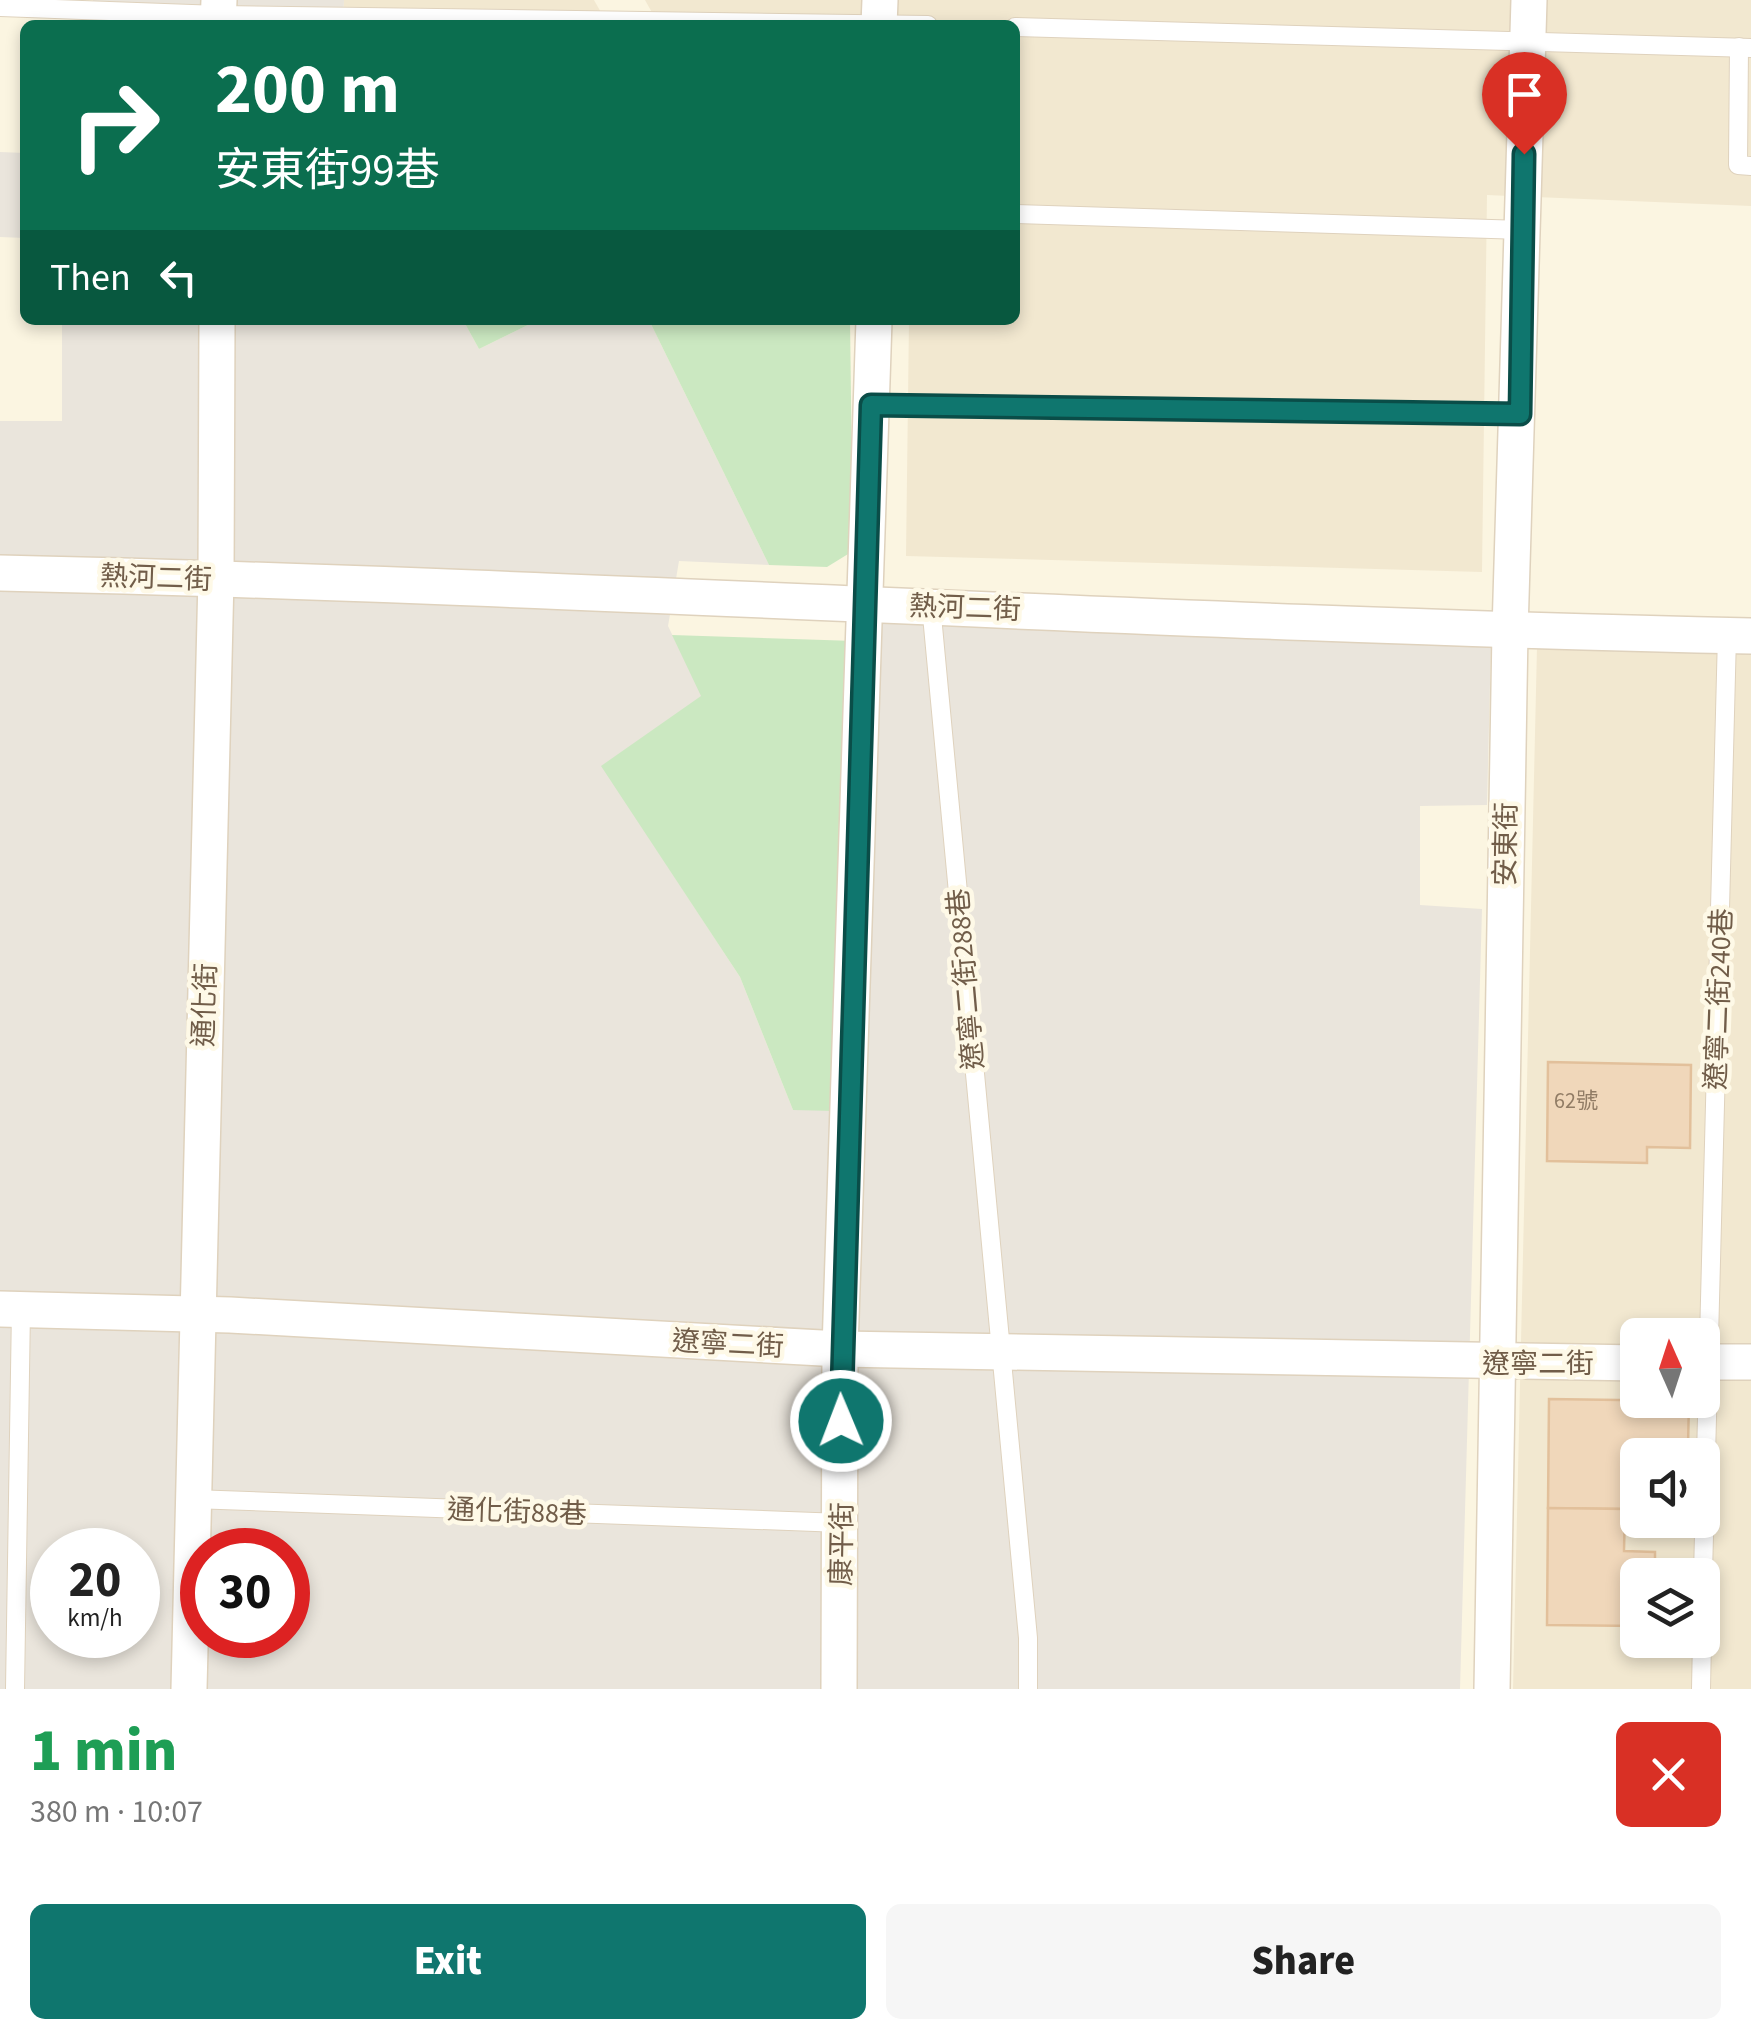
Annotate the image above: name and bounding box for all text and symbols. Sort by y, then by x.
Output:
text: 200 m [215,40,400,140]
pin [1482,52,1567,155]
icon: right [50,60,180,190]
icon: arrive [1497,67,1552,122]
text: 安東街99巷 [215,139,440,203]
icon: left [151,250,206,305]
text: Then [50,251,131,305]
street label: 熱河二街 [99,556,213,600]
street label: 熱河二街 [908,586,1022,630]
street label: 安東街 [1485,802,1527,886]
street label: 遼寧二街288巷 [938,887,994,1071]
street label: 遼寧二街240巷 [1696,908,1742,1091]
street label: 通化街 [184,962,226,1048]
house number: 62號 [1554,1085,1598,1117]
north arrow [1620,1318,1720,1418]
map controls [1620,1318,1720,1658]
street label: 遼寧二街 [671,1321,785,1367]
street label: 遼寧二街 [1482,1344,1594,1384]
position arrow [789,1369,893,1473]
button: sound [1620,1438,1720,1538]
street label: 通化街88巷 [446,1490,588,1534]
street label: 康平街 [821,1502,863,1586]
speed limit sign: 30 [180,1528,310,1658]
text: 20 [69,1545,121,1616]
button: layers [1620,1558,1720,1658]
text: km/h [67,1600,123,1636]
text: 1 min [30,1709,177,1794]
button: close [1616,1722,1721,1827]
text: 380 m · 10:07 [30,1789,203,1835]
button: Exit [30,1904,866,2019]
button: Share [886,1904,1721,2019]

